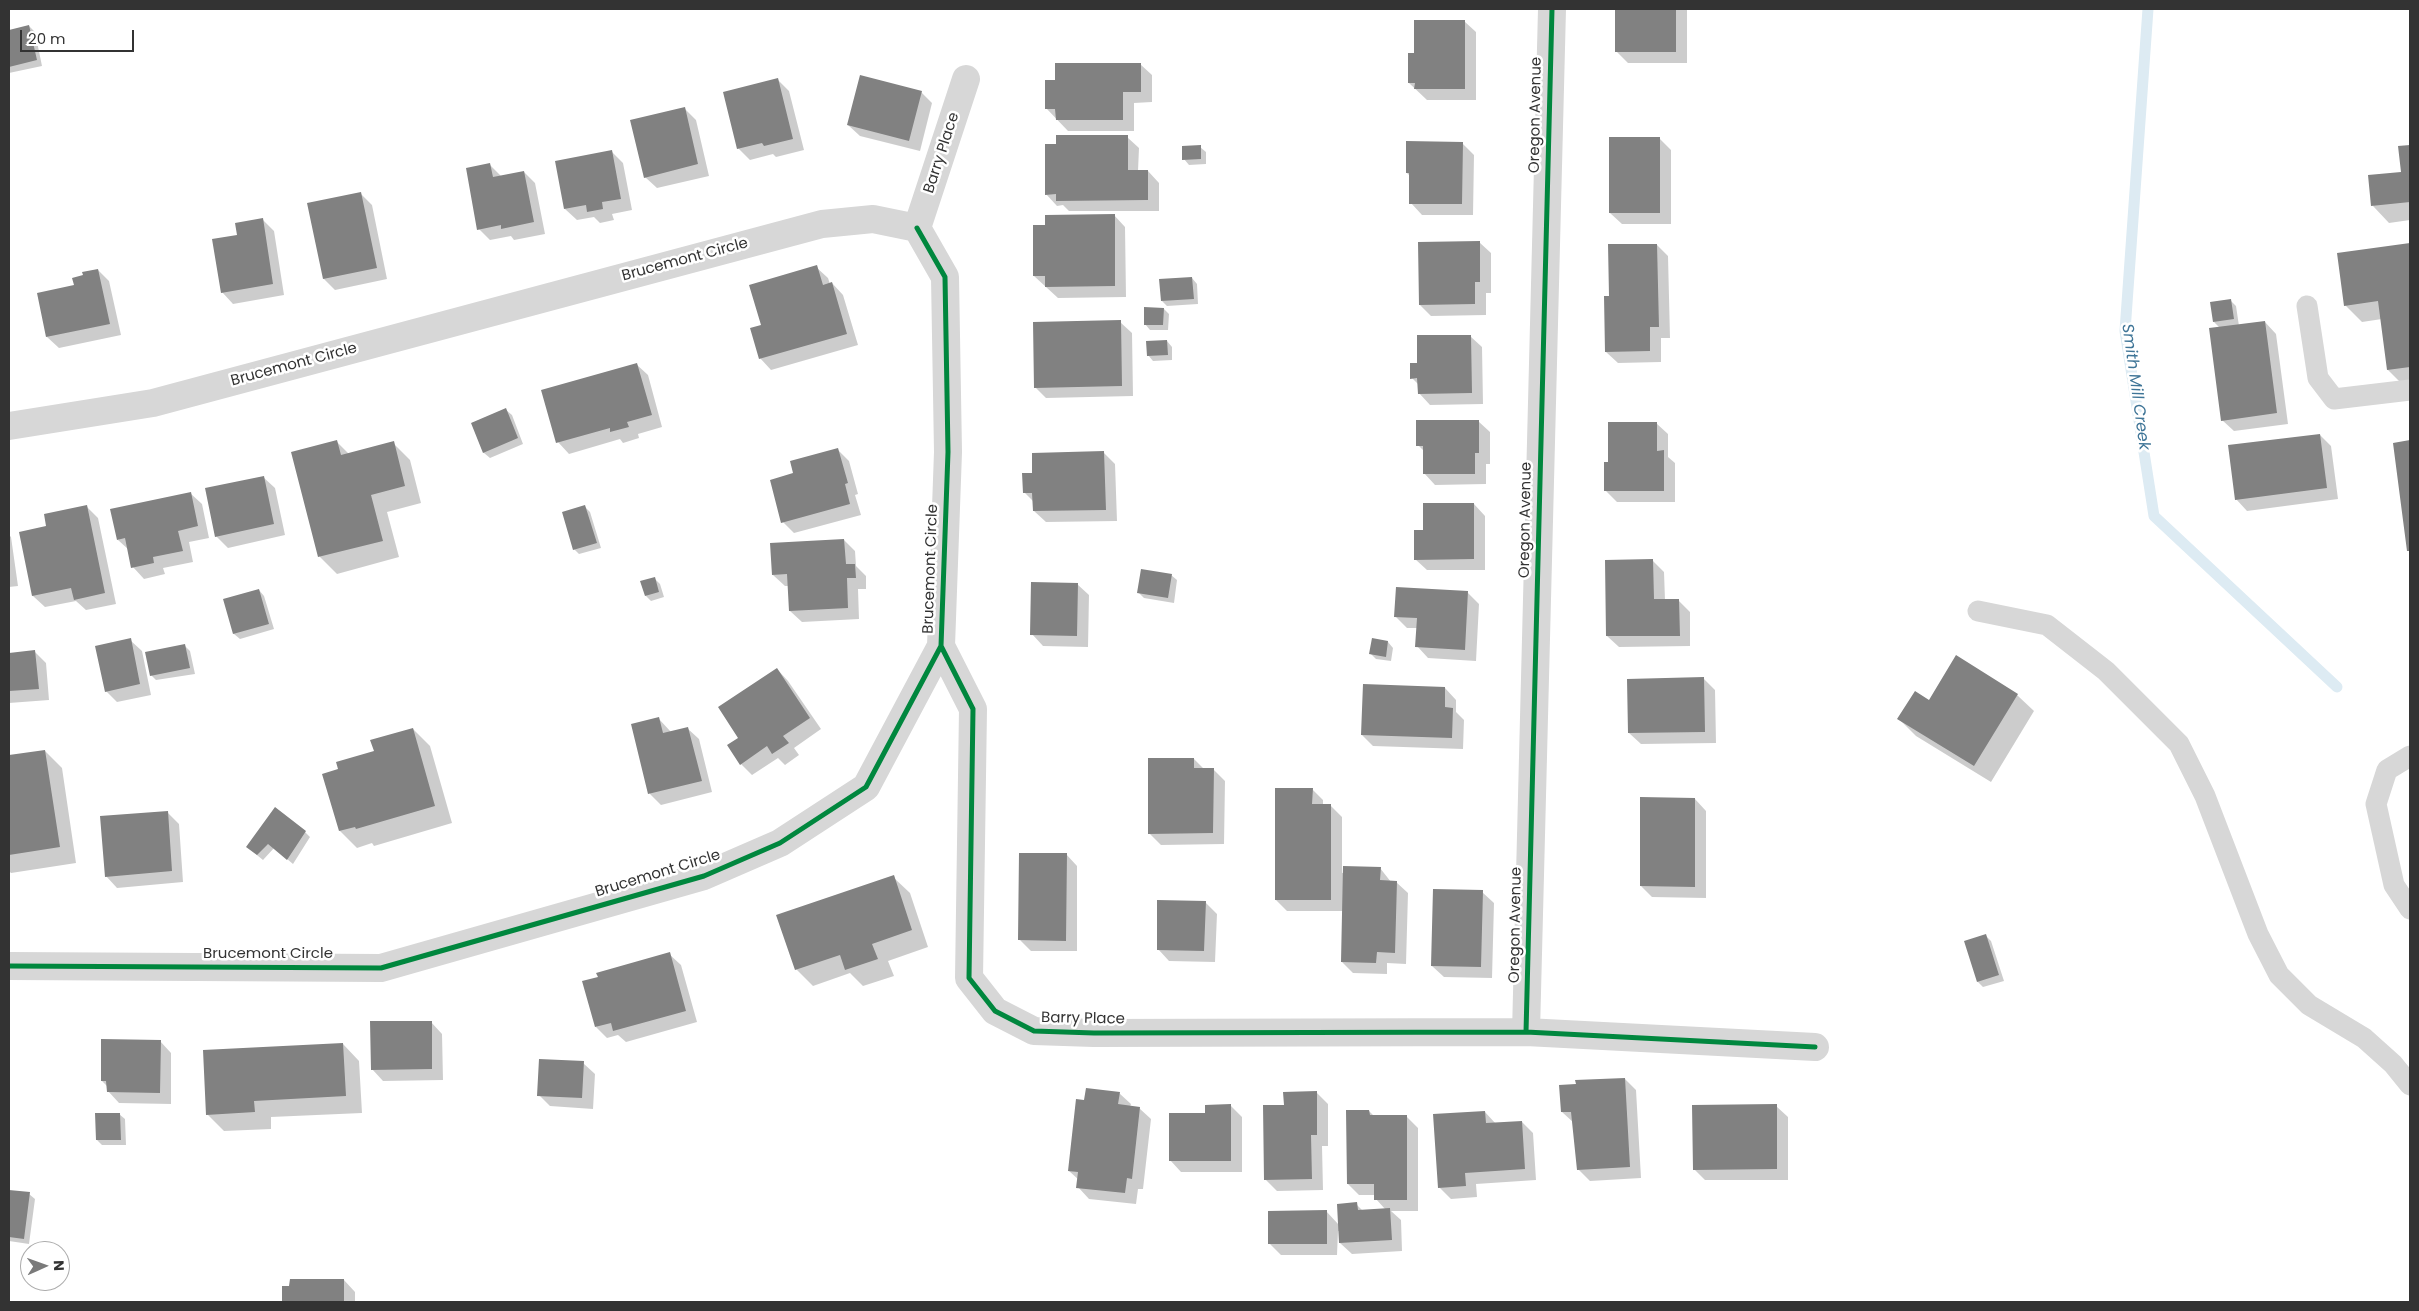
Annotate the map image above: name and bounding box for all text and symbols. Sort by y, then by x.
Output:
scale bar [22,20,136,52]
text: 20 m [28,28,66,49]
street label: Oregon Avenue [1526,57,1546,173]
street label: Barry Place [920,110,964,196]
street label: Brucemont Circle [620,235,750,285]
water label: Smith Mill Creek [2117,323,2153,451]
street label: Brucemont Circle [229,340,359,390]
street label: Oregon Avenue [1516,462,1536,578]
street label: Brucemont Circle [920,504,942,634]
street label: Brucemont Circle [593,846,723,902]
street label: Oregon Avenue [1506,867,1526,983]
street label: Brucemont Circle [203,945,333,963]
street label: Barry Place [1041,1009,1125,1029]
north arrow [20,1241,70,1291]
text: N [49,1260,69,1271]

